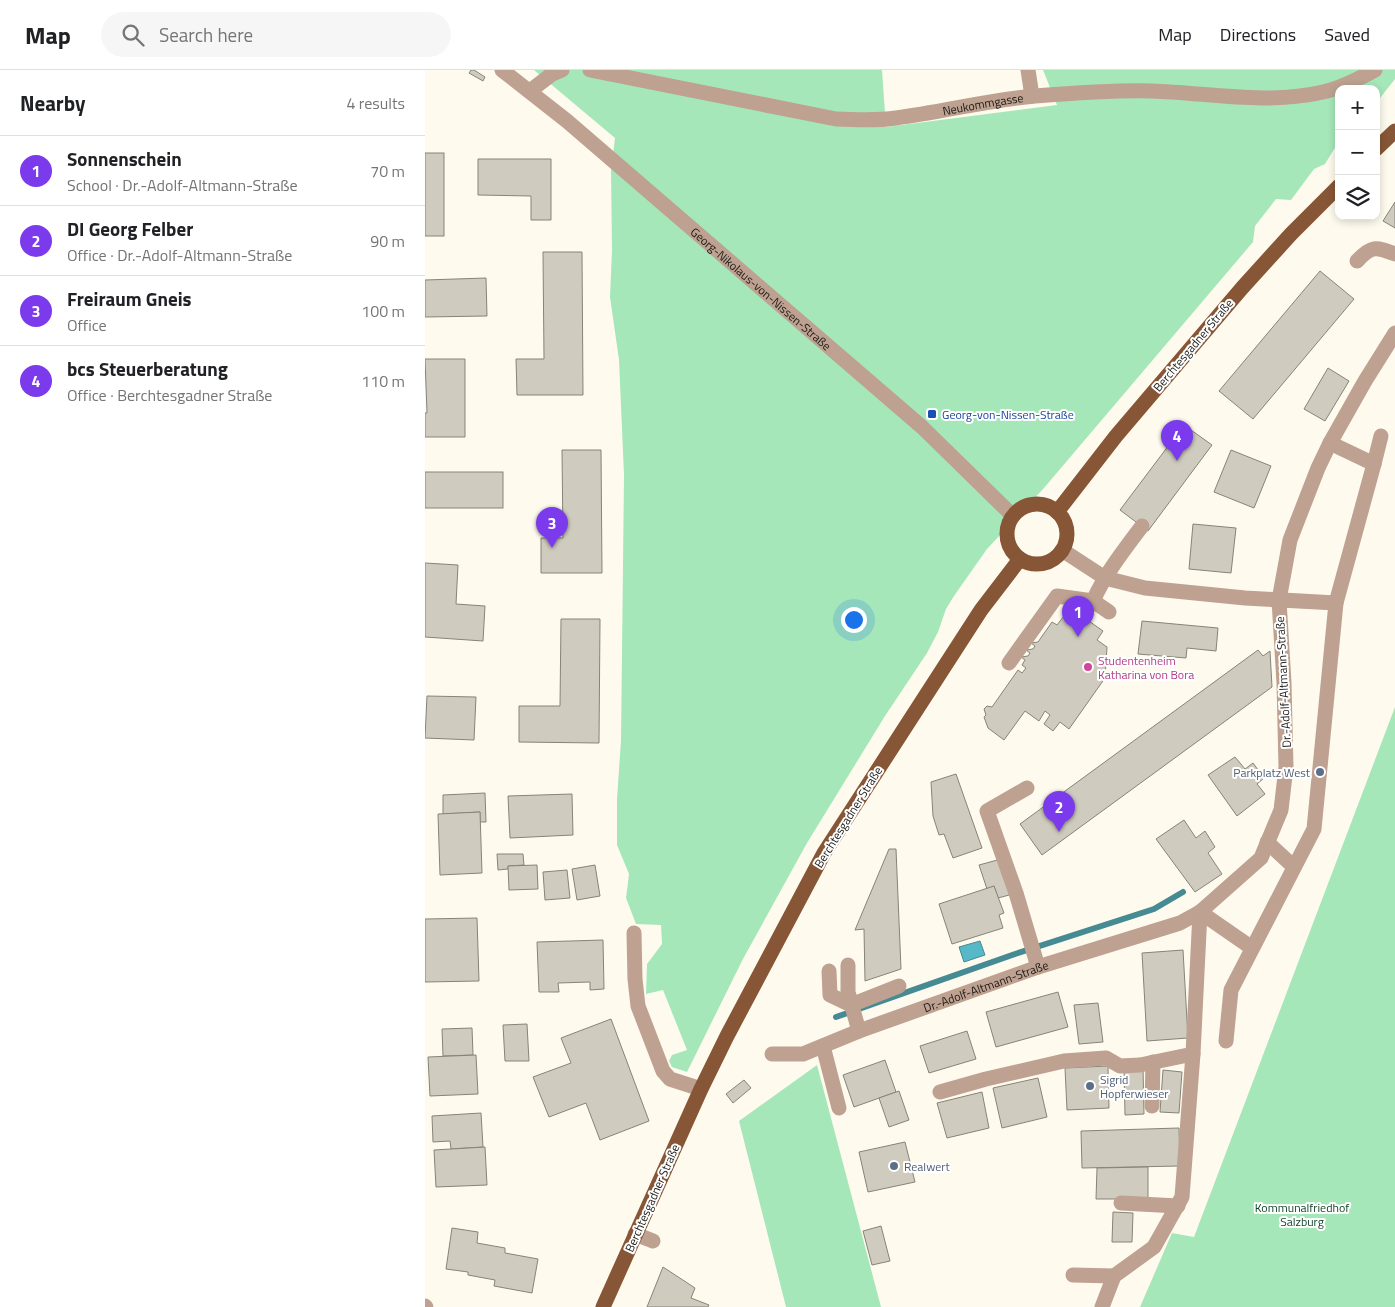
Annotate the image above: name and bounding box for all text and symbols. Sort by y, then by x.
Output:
search box [101,12,451,57]
text: Map [25,17,71,53]
text: Search here [159,20,253,49]
icon: search [119,21,147,49]
text: Map [1158,21,1192,48]
text: Directions [1220,21,1296,48]
text: Saved [1324,21,1370,48]
map controls [1335,85,1380,220]
button: + [1335,85,1380,130]
text: Nearby [20,87,85,119]
street label: Neukommgasse [941,88,1024,120]
text: 4 results [346,91,405,115]
button: − [1335,130,1380,175]
text: Sonnenschein [67,144,182,173]
text: 1 [32,159,40,183]
text: 70 m [370,159,405,183]
text: School · Dr.-Adolf-Altmann-Straße [67,173,298,197]
button: layers [1335,175,1380,220]
text: DI Georg Felber [67,214,193,243]
street label: Georg-Nikolaus-von-Nissen-Straße [687,222,836,355]
text: 2 [32,229,40,253]
text: 90 m [370,229,405,253]
text: Office · Dr.-Adolf-Altmann-Straße [67,243,292,267]
text: Freiraum Gneis [67,284,192,313]
street label: Berchtesgadner Straße [1148,294,1238,396]
text: 3 [32,299,40,323]
text: 100 m [361,299,405,323]
text: Office [67,313,107,337]
text: bcs Steuerberatung [67,354,228,383]
text: 4 [32,369,40,393]
text: 110 m [361,369,405,393]
text: Office · Berchtesgadner Straße [67,383,272,407]
place label: Georg-von-Nissen-Straße [942,405,1074,424]
marker: Georg-von-Nissen-Straße [926,408,938,420]
pin: 4 [1161,420,1193,461]
pin: 3 [536,507,568,548]
pin: 1 [1062,596,1094,637]
your location [841,607,867,633]
street label: Dr.-Adolf-Altmann-Straße [1270,616,1296,748]
place label: Studentenheim Katharina von Bora [1098,651,1194,684]
marker: Studentenheim Katharina von Bora [1082,661,1094,673]
street label: Berchtesgadner Straße [809,763,887,871]
place label: Parkplatz West [1233,763,1311,782]
marker: Parkplatz West [1314,766,1326,778]
pin: 2 [1043,791,1075,832]
street label: Dr.-Adolf-Altmann-Straße [920,955,1051,1017]
place label: Sigrid Hopferwieser [1100,1070,1168,1103]
marker: Sigrid Hopferwieser [1084,1080,1096,1092]
street label: Berchtesgadner Straße [620,1141,684,1255]
place label: Realwert [904,1157,950,1176]
marker: Realwert [888,1160,900,1172]
park label: Kommunalfriedhof Salzburg [1255,1198,1349,1231]

